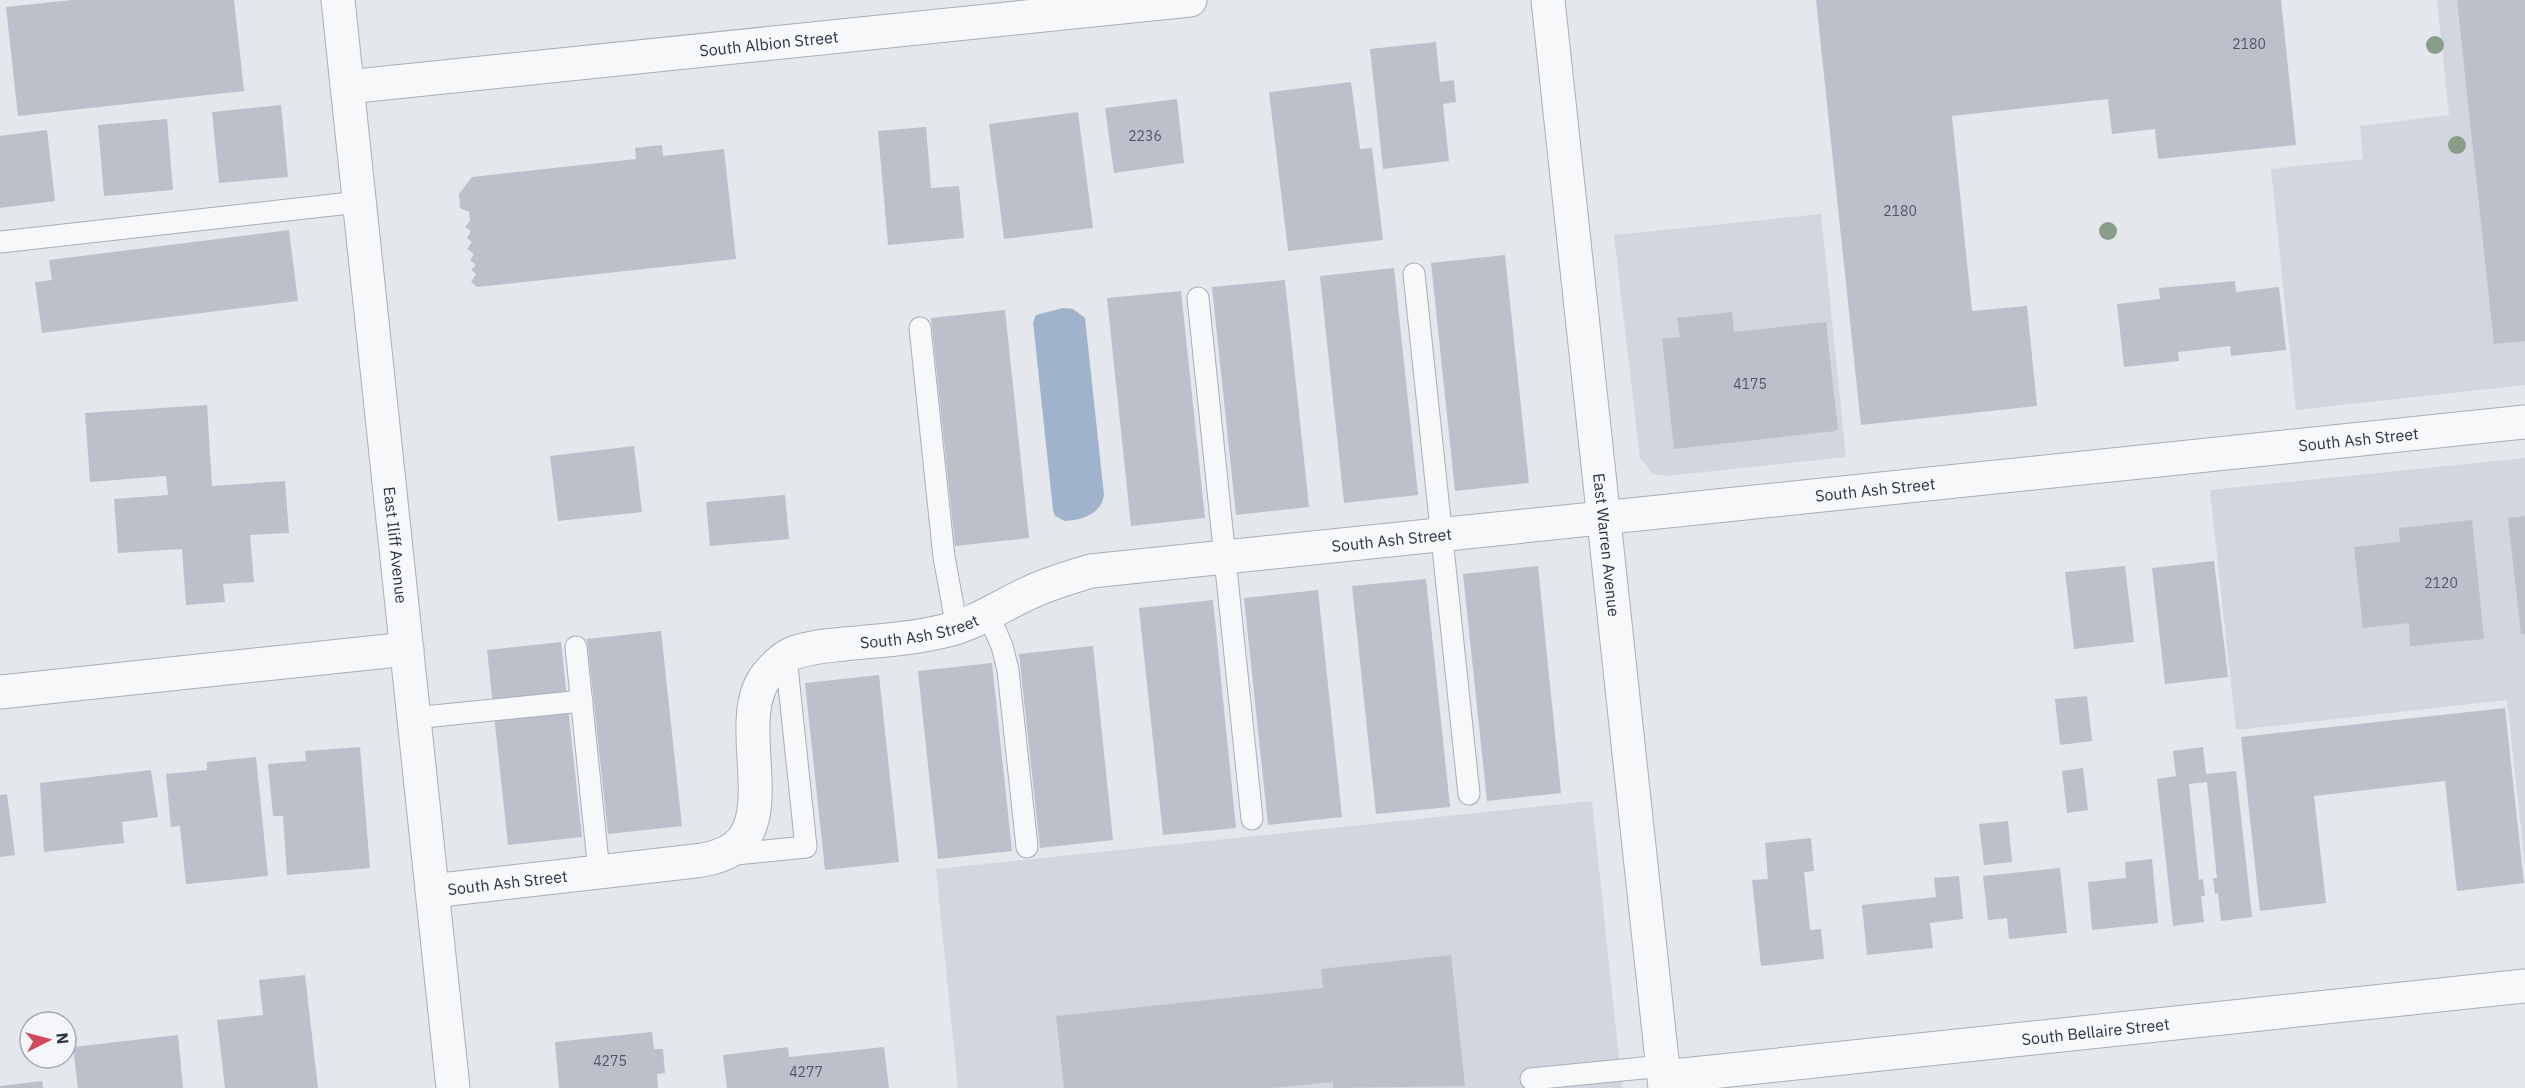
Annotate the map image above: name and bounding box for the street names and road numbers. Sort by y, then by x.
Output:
street label: South Albion Street [698,26,839,61]
street label: South Ash Street [2297,423,2420,455]
street label: East Warren Avenue [1589,472,1624,618]
street label: South Ash Street [1814,473,1936,506]
street label: East Iliff Avenue [379,486,412,605]
street label: South Ash Street [1331,524,1453,556]
street label: South Ash Street [859,610,982,653]
street label: South Ash Street [446,866,569,899]
street label: South Bellaire Street [2021,1014,2171,1049]

